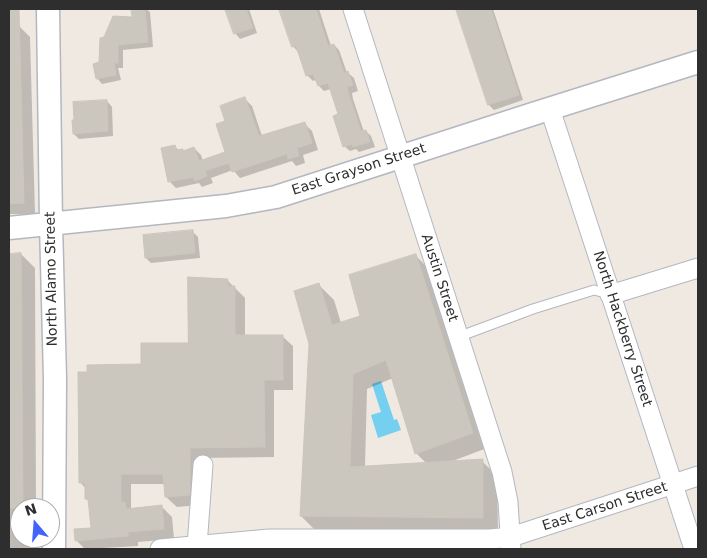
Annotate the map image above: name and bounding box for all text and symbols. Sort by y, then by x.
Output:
street label: East Grayson Street [290,140,428,200]
street label: North Alamo Street [42,211,62,347]
street label: Austin Street [417,232,461,324]
street label: North Hackberry Street [589,249,655,409]
street label: East Carson Street [540,479,670,535]
north arrow [10,498,60,548]
text: N [23,500,39,519]

